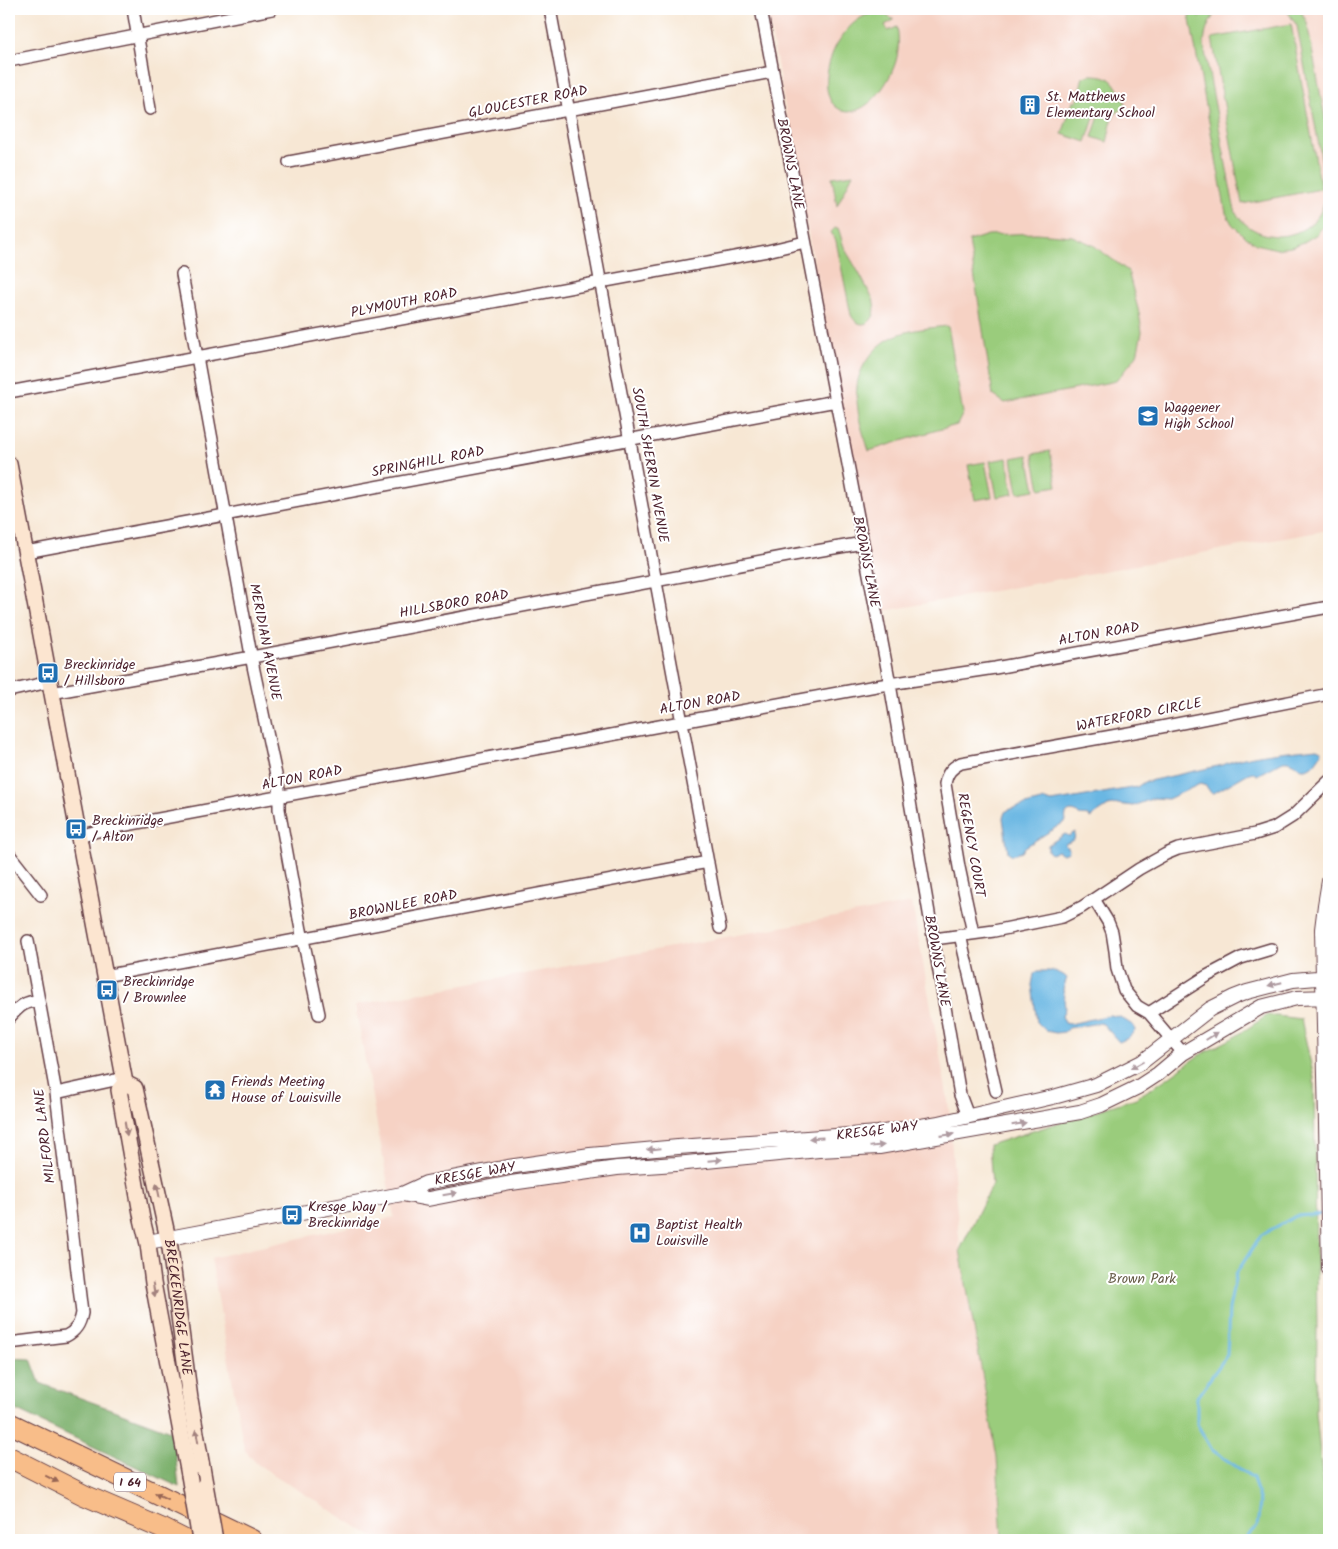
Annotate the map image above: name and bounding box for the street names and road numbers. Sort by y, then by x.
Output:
street label: GLOUCESTER ROAD [467,80,589,124]
street label: BROWNS LANE [770,116,810,213]
street label: PLYMOUTH ROAD [349,282,459,324]
street label: SOUTH SHERRIN AVENUE [625,385,675,545]
street label: SPRINGHILL ROAD [370,440,486,484]
street label: BROWNS LANE [846,514,886,611]
street label: MERIDIAN AVENUE [243,582,287,703]
street label: HILLSBORO ROAD [398,584,510,624]
street label: ALTON ROAD [1057,616,1141,652]
street label: ALTON ROAD [658,685,742,721]
street label: WATERFORD CIRCLE [1074,692,1204,738]
street label: ALTON ROAD [260,759,344,797]
street label: REGENCY COURT [951,791,991,900]
street label: BROWNLEE ROAD [347,884,459,926]
street label: BROWNS LANE [918,913,956,1009]
street label: MILFORD LANE [28,1086,62,1185]
street label: KRESGE WAY [835,1115,920,1147]
street label: KRESGE WAY [433,1156,518,1192]
street label: BRECKENRIDGE LANE [157,1237,198,1378]
road number: I 64 [114,1472,146,1491]

